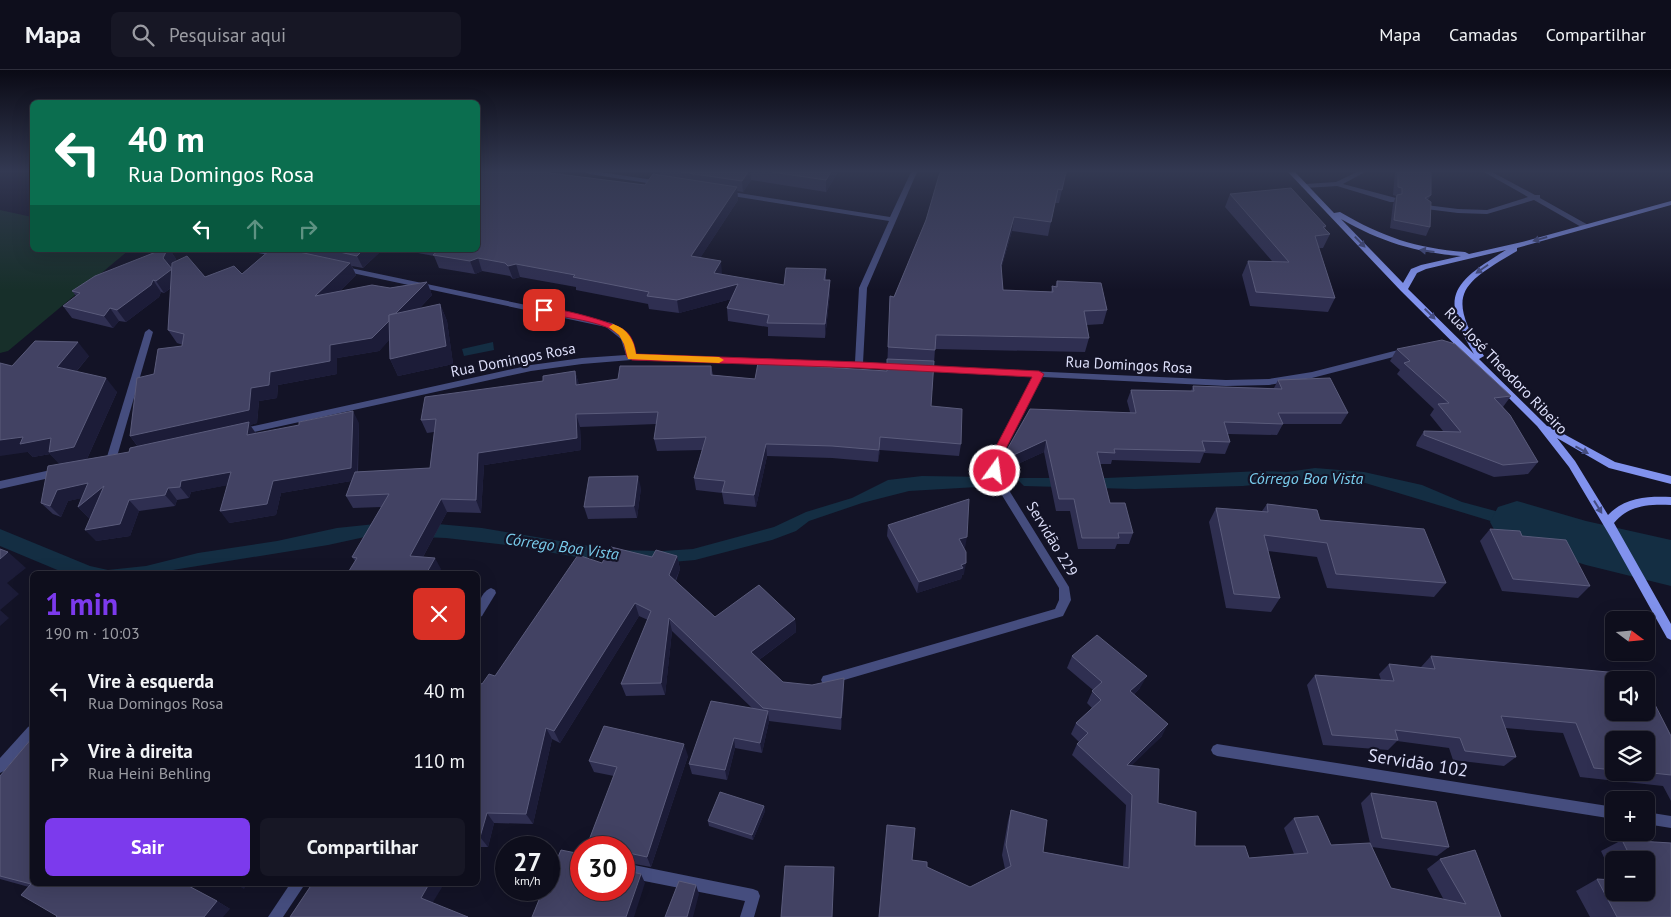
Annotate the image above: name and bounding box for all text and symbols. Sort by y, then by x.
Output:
search box [111,12,461,57]
text: Mapa [25,19,81,50]
icon: search [129,21,157,49]
text: Pesquisar aqui [169,23,286,47]
text: Mapa [1379,23,1421,46]
text: Camadas [1449,23,1518,46]
text: Compartilhar [1546,23,1646,46]
text: 40 m [128,116,205,162]
icon: left [45,120,110,185]
text: Rua Domingos Rosa [128,160,314,188]
icon: left [188,215,216,243]
icon: ahead [241,215,269,243]
icon: right [294,215,322,243]
one-way arrow [1532,235,1547,243]
one-way arrow [1354,236,1366,248]
one-way arrow [1419,246,1435,254]
one-way arrow [1475,264,1489,274]
pin [523,289,565,331]
icon: arrive [530,296,558,324]
street label: Rua José Theodoro Ribeiro [1441,303,1572,438]
one-way arrow [1423,308,1435,320]
street label: Rua Domingos Rosa [449,338,577,381]
street label: Rua Domingos Rosa [1065,352,1193,377]
position arrow [968,444,1020,496]
one-way arrow [1575,445,1589,454]
water label: Córrego Boa Vista [1249,468,1364,488]
street label: Servidão 229 [1023,498,1082,580]
one-way arrow [1594,501,1603,514]
water label: Córrego Boa Vista [504,528,620,564]
text: 1 min [45,584,118,623]
button: close [413,588,465,640]
north arrow [1605,611,1655,661]
map controls [1605,611,1655,901]
text: 190 m · 10:03 [45,623,140,643]
text: Vire à esquerda [88,669,214,693]
button: sound [1605,671,1655,721]
icon: left [45,677,73,705]
text: 40 m [424,679,465,703]
text: Rua Domingos Rosa [88,693,223,713]
button: layers [1605,731,1655,781]
text: Vire à direita [88,739,193,763]
street label: Servidão 102 [1366,743,1470,782]
icon: right [45,747,73,775]
text: 110 m [413,749,465,773]
text: Rua Heini Behling [88,763,211,783]
button: + [1605,791,1655,841]
button: Sair [45,818,250,876]
button: Compartilhar [260,818,465,876]
speed limit sign: 30 [570,836,635,901]
text: 27 [513,846,542,878]
button: − [1605,851,1655,901]
text: km/h [514,873,541,888]

